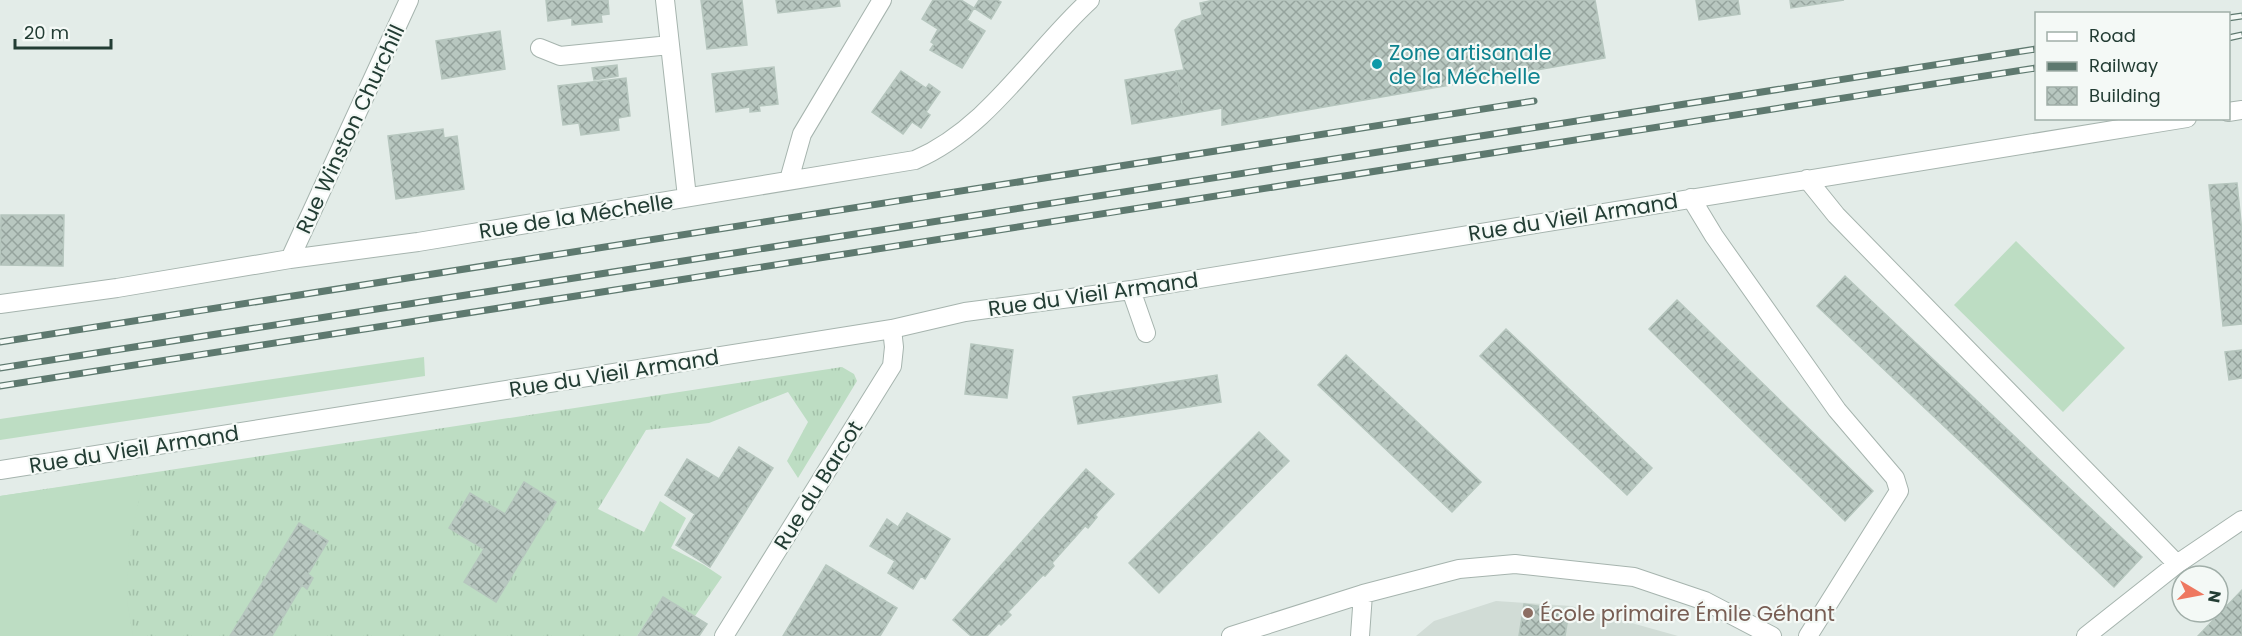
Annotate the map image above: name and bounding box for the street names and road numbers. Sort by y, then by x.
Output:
street label: Rue Winston Churchill [289,20,411,238]
street label: Rue de la Méchelle [477,186,675,246]
street label: Rue du Vieil Armand [1466,186,1680,248]
street label: Rue du Vieil Armand [986,265,1200,323]
street label: Rue du Vieil Armand [507,342,721,404]
street label: Rue du Barcot [767,415,869,555]
street label: Rue du Vieil Armand [27,418,241,480]

